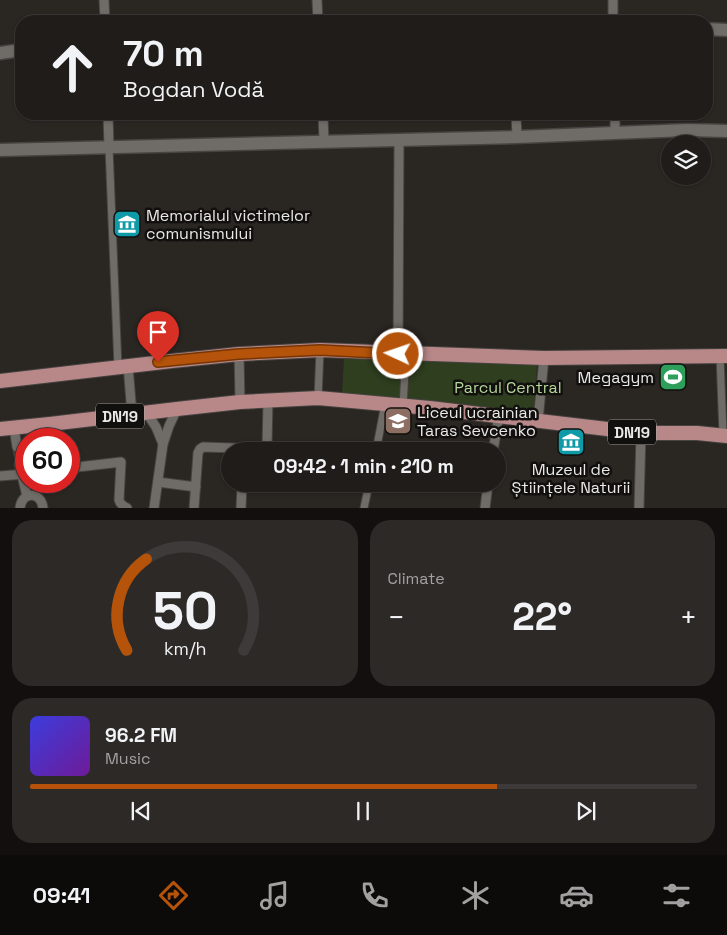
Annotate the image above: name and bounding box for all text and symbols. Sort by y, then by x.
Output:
text: 70 m [123,32,204,76]
icon: ahead [40,35,105,100]
text: Bogdan Vodă [123,75,264,103]
map controls [661,135,711,185]
button: layers [661,135,711,185]
place label: Memorialul victimelor comunismului [146,205,310,244]
museum icon: Memorialul victimelor comunismului [112,209,142,239]
pin [137,311,179,362]
icon: arrive [144,318,172,346]
position arrow [371,327,423,379]
sports icon: Megagym [658,362,688,392]
place label: Megagym [578,367,654,388]
park label: Parcul Central [454,377,562,398]
place label: Liceul ucrainian Taras Sevcenko [417,402,538,441]
road number: DN19 [96,404,144,428]
school or university icon: Liceul ucrainian Taras Sevcenko [383,406,413,436]
road number: DN19 [608,420,656,444]
museum icon: Muzeul de Științele Naturii [556,427,586,457]
speed limit sign: 60 [15,428,80,493]
text: 09:42 · 1 min · 210 m [273,454,454,479]
place label: Muzeul de Științele Naturii [512,459,630,498]
text: Climate [388,568,445,589]
text: 50 [152,578,217,644]
text: 22° [512,593,572,641]
text: − [388,599,405,635]
text: + [680,599,697,635]
text: km/h [163,637,206,660]
text: 96.2 FM [105,723,177,748]
text: Music [105,748,151,769]
icon: previous [127,797,155,825]
icon: pause [349,797,377,825]
icon: next [572,797,600,825]
icon: directions [156,878,191,913]
icon: music [257,878,292,913]
icon: phone [357,878,392,913]
icon: climate [458,878,493,913]
icon: car [559,878,594,913]
icon: filters [659,878,694,913]
text: 09:41 [33,881,90,909]

